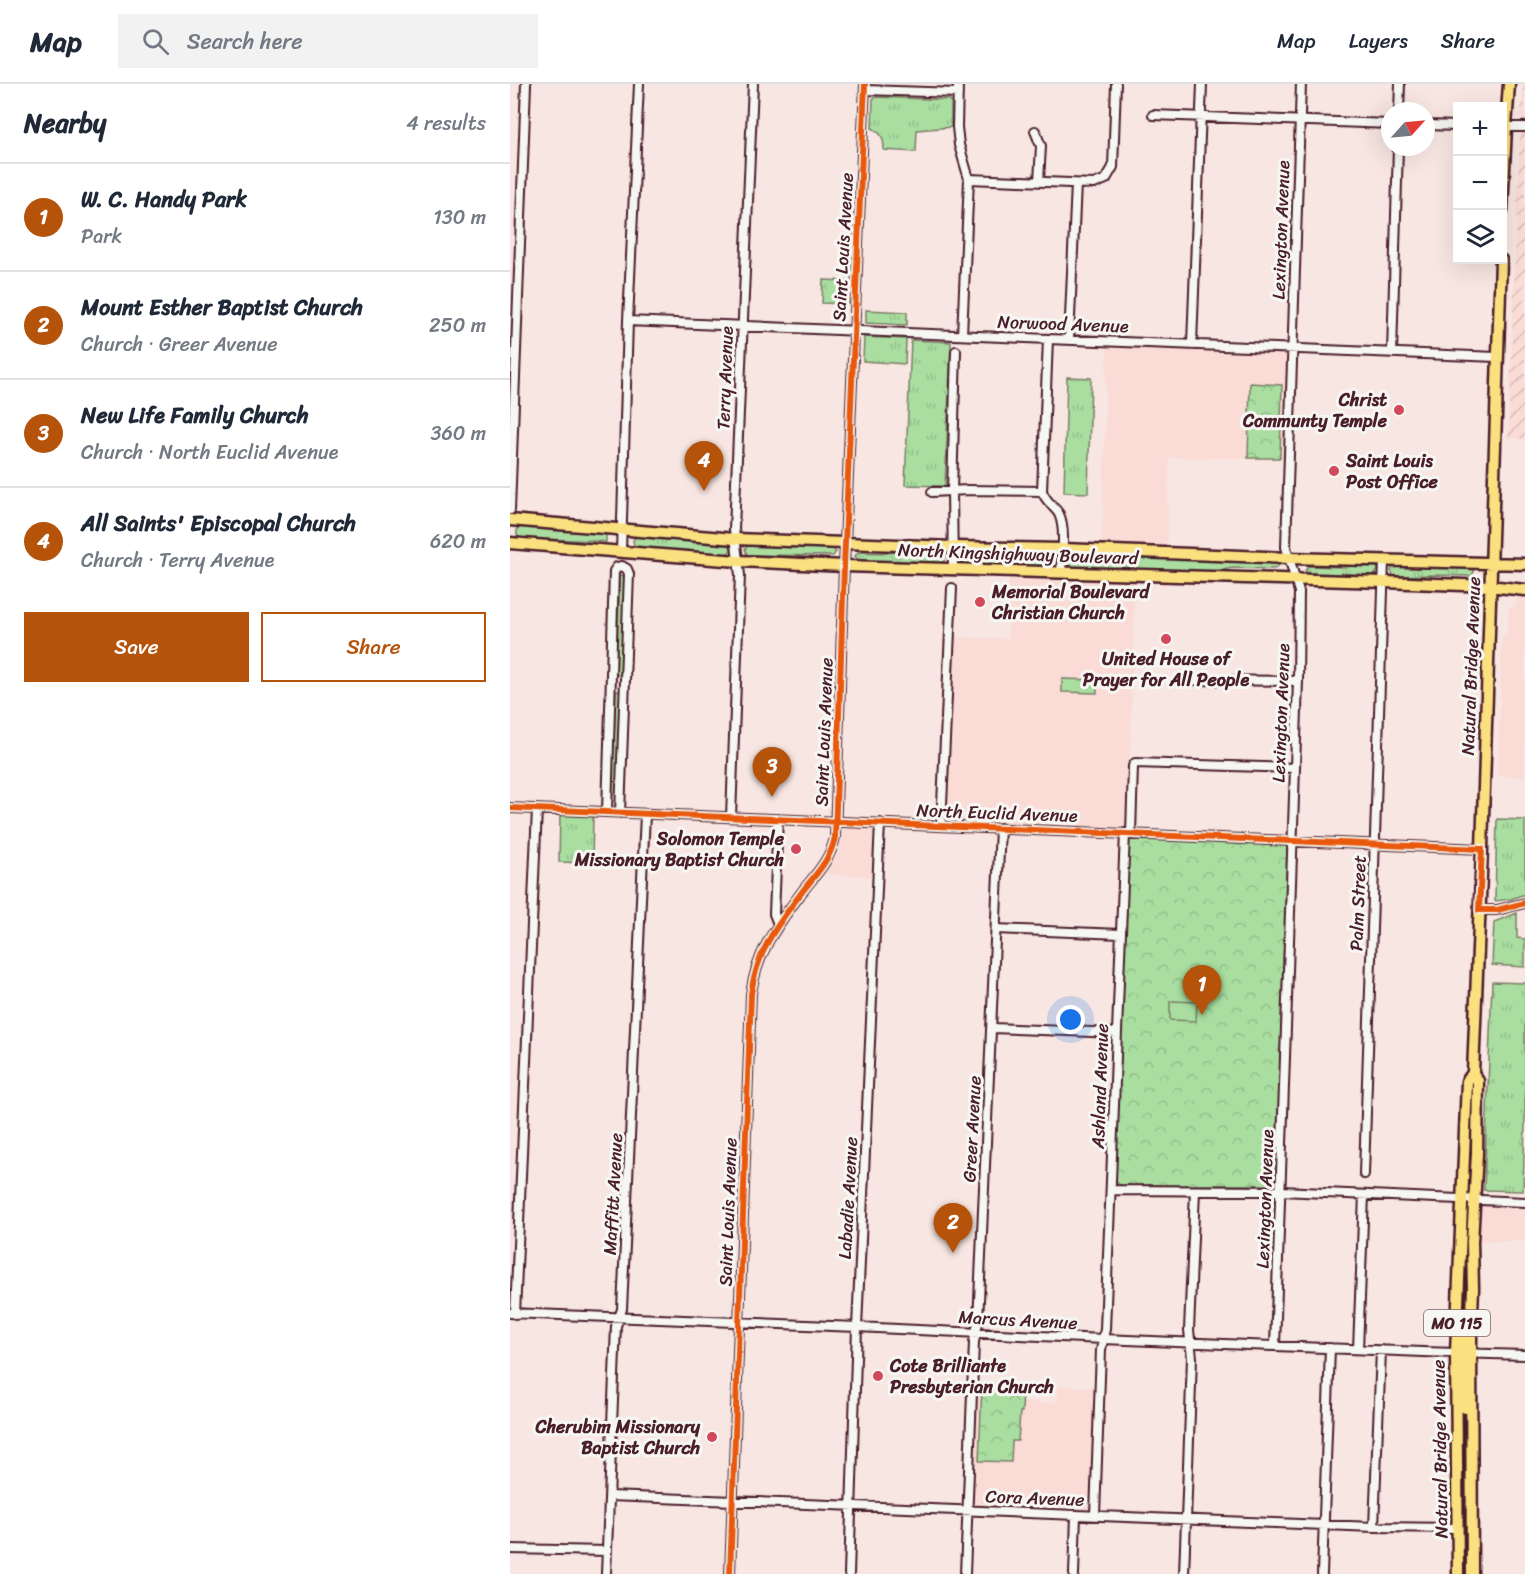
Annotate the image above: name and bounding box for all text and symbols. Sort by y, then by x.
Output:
search box [118,14,538,68]
text: Map [30,17,82,66]
text: Search here [187,22,303,61]
text: Map [1277,22,1316,60]
text: Layers [1349,22,1408,60]
text: Share [1441,22,1495,60]
icon: search [139,25,172,58]
text: Nearby [24,100,106,146]
north arrow [1381,102,1435,156]
map controls [1453,102,1507,264]
button: + [1453,102,1507,156]
text: 4 results [406,106,486,141]
button: − [1453,156,1507,210]
street label: Lexington Avenue [1263,160,1299,300]
street label: Saint Louis Avenue [823,172,863,322]
text: W. C. Handy Park [81,180,247,219]
text: 1 [39,200,48,235]
text: 130 m [433,200,486,235]
button: layers [1453,210,1507,264]
text: Park [81,219,122,254]
text: Mount Esther Baptist Church [81,288,363,327]
street label: Norwood Avenue [997,306,1129,342]
text: 2 [38,308,49,343]
text: 250 m [429,308,486,343]
street label: Terry Avenue [707,325,743,430]
text: Church · Greer Avenue [81,327,278,362]
place label: Christ Communty Temple [1242,384,1388,437]
text: New Life Family Church [81,396,309,435]
marker: Christ Communty Temple [1392,403,1406,417]
text: 3 [38,416,49,451]
text: 360 m [430,416,486,451]
text: Church · North Euclid Avenue [81,435,338,470]
pin: 4 [684,442,724,491]
place label: Saint Louis Post Office [1345,445,1438,498]
marker: Saint Louis Post Office [1327,464,1341,478]
text: All Saints' Episcopal Church [81,504,356,543]
text: 4 [37,524,50,559]
text: 620 m [430,524,486,559]
street label: North Kingshighway Boulevard [897,534,1140,574]
text: Church · Terry Avenue [81,543,274,578]
place label: Memorial Boulevard Christian Church [991,576,1150,629]
street label: Natural Bridge Avenue [1452,576,1490,756]
marker: Memorial Boulevard Christian Church [973,595,987,609]
button: Save [24,612,249,682]
button: Share [261,612,486,682]
marker: United House of Prayer for All People [1159,632,1173,646]
place label: United House of Prayer for All People [1083,643,1249,696]
street label: Lexington Avenue [1263,643,1299,783]
street label: Saint Louis Avenue [805,657,843,807]
pin: 3 [752,748,792,797]
street label: North Euclid Avenue [916,794,1078,832]
place label: Solomon Temple Missionary Baptist Church [574,823,785,876]
marker: Solomon Temple Missionary Baptist Church [789,842,803,856]
street label: Palm Street [1340,854,1376,951]
pin: 1 [1182,966,1222,1015]
your location [1056,1005,1085,1034]
street label: Ashland Avenue [1082,1023,1118,1150]
street label: Greer Avenue [953,1075,991,1183]
street label: Lexington Avenue [1247,1129,1283,1269]
street label: Maffitt Avenue [594,1132,632,1256]
street label: Labadie Avenue [829,1136,867,1260]
street label: Saint Louis Avenue [709,1137,747,1287]
pin: 2 [934,1204,972,1253]
street label: Marcus Avenue [958,1301,1078,1339]
road number: MO 115 [1424,1310,1490,1336]
place label: Cote Brilliante Presbyterian Church [889,1350,1054,1403]
street label: Natural Bridge Avenue [1422,1359,1458,1539]
marker: Cote Brilliante Presbyterian Church [871,1369,885,1383]
place label: Cherubim Missionary Baptist Church [534,1411,701,1464]
marker: Cherubim Missionary Baptist Church [705,1430,719,1444]
street label: Cora Avenue [985,1480,1085,1516]

